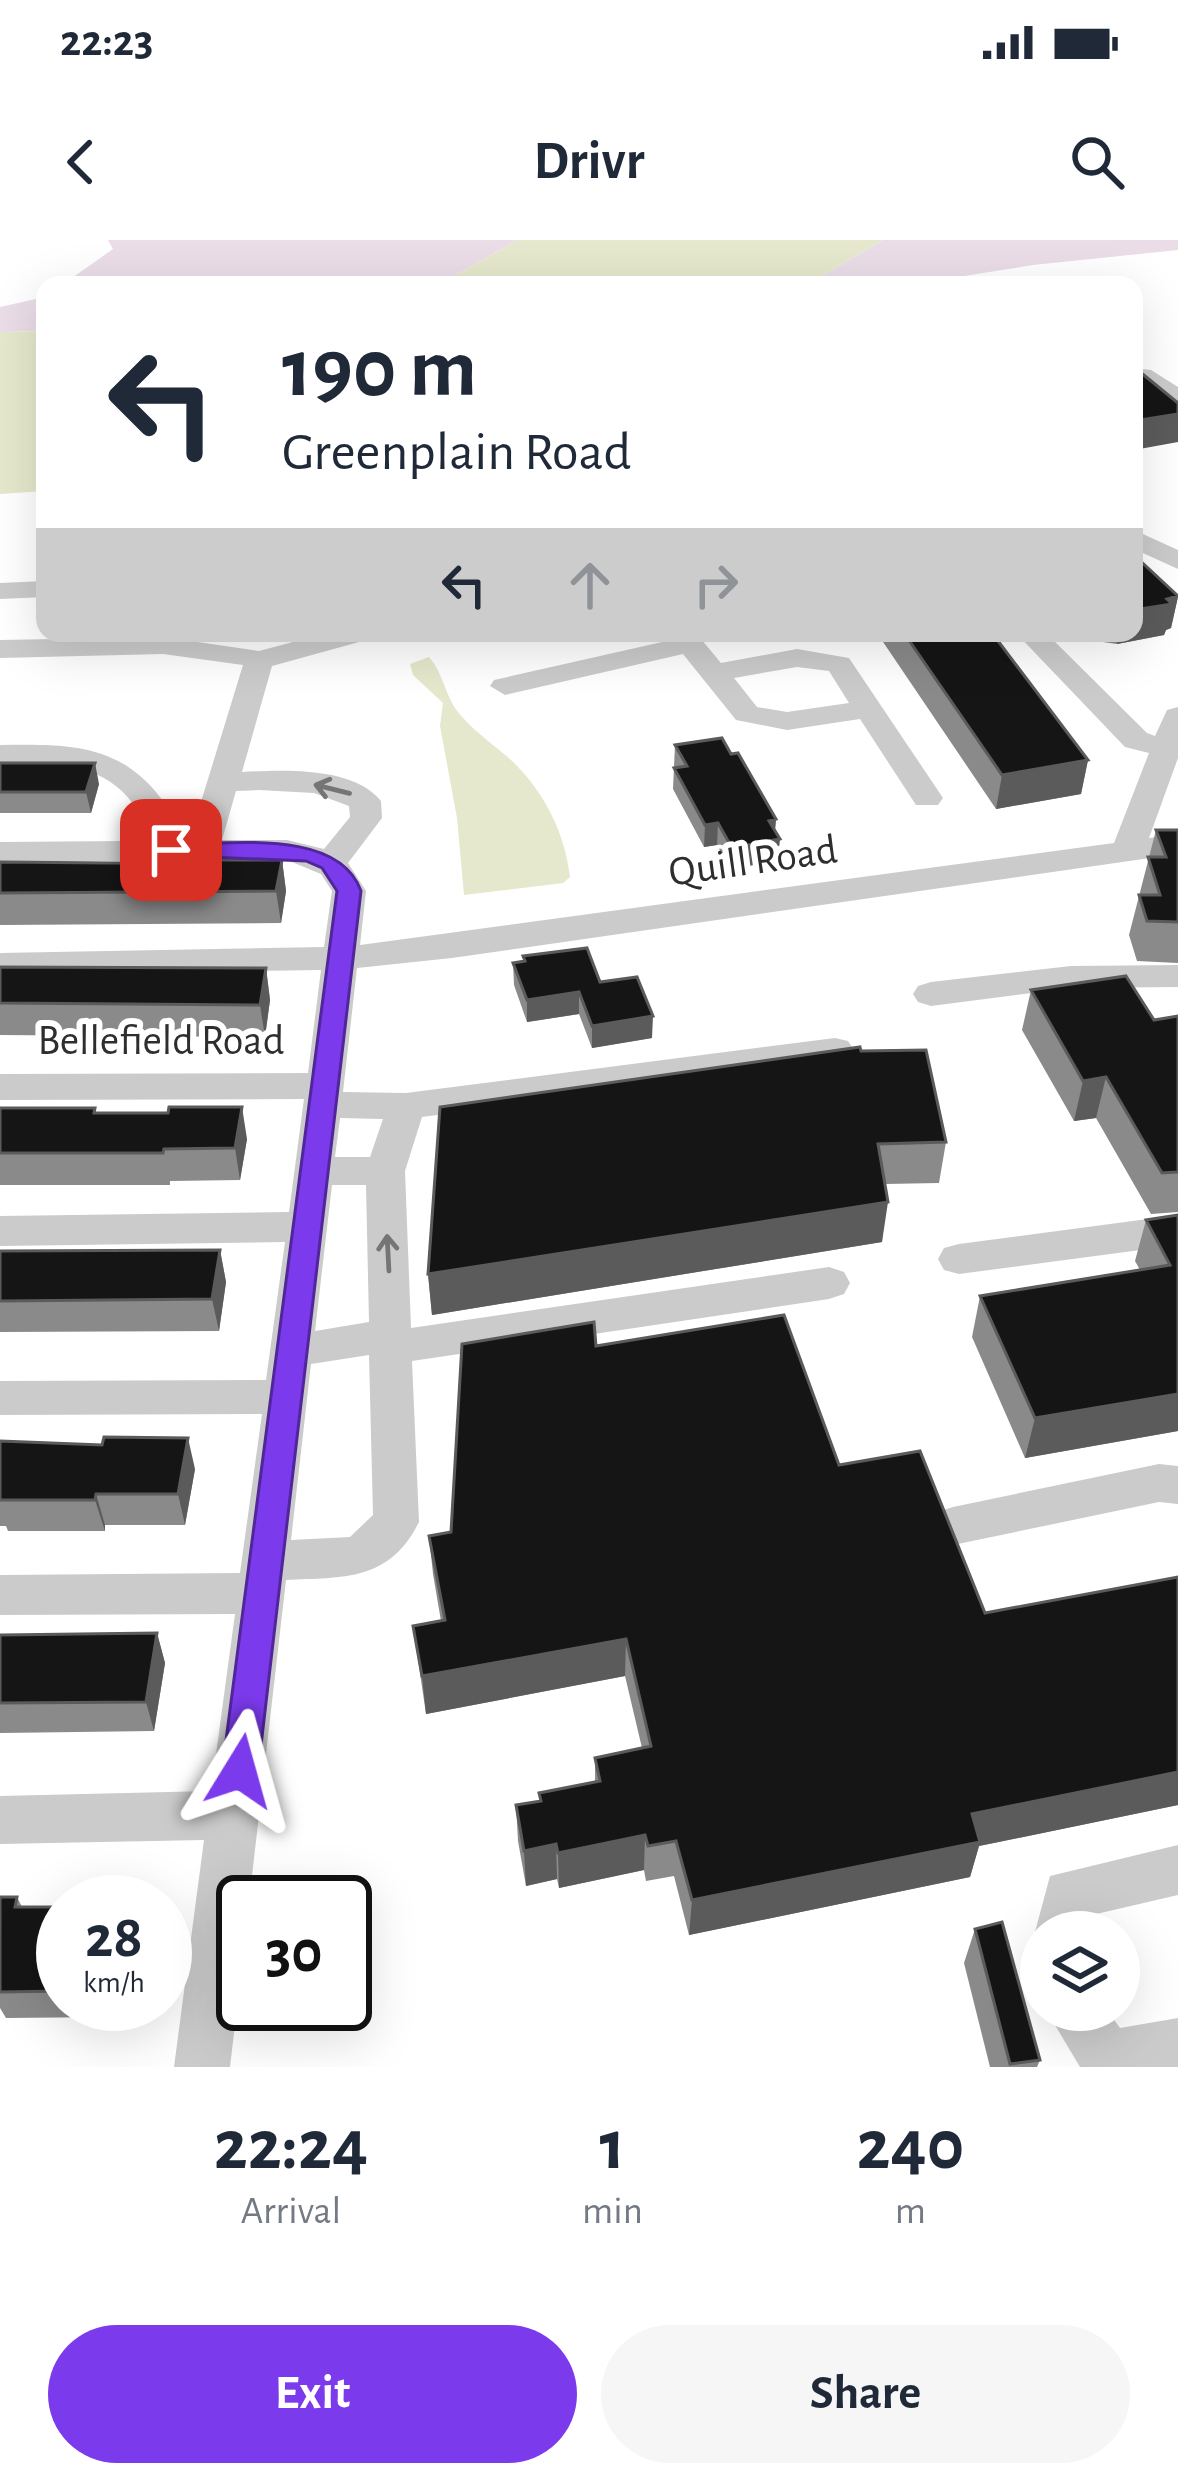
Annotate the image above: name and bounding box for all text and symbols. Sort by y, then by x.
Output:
text: 22:23 [60,19,153,64]
icon: back [48,129,114,195]
icon: search [1064,129,1130,195]
text: Drivr [534,135,644,189]
icon: left [84,324,240,480]
text: 190 m [282,328,477,412]
text: Greenplain Road [282,426,631,480]
icon: left [431,552,497,618]
icon: ahead [557,552,623,618]
icon: right [683,552,749,618]
one-way arrow [314,777,352,799]
pin [120,799,222,901]
icon: arrive [138,817,204,883]
street label: Quill Road [666,828,840,894]
street label: Bellefield Road [38,1020,284,1062]
one-way arrow [376,1234,399,1273]
position arrow [177,1708,303,1834]
speed limit sign: 30 [216,1875,372,2031]
text: 28 [85,1908,143,1968]
map controls [1020,1911,1140,2031]
button: layers [1020,1911,1140,2031]
text: km/h [83,1968,145,1998]
text: 22:24 [214,2110,368,2182]
text: 1 [599,2110,625,2182]
text: 240 [857,2110,964,2182]
text: Arrival [241,2192,341,2231]
text: min [582,2192,643,2231]
text: m [895,2192,926,2231]
button: Exit [48,2325,577,2463]
button: Share [601,2325,1130,2463]

